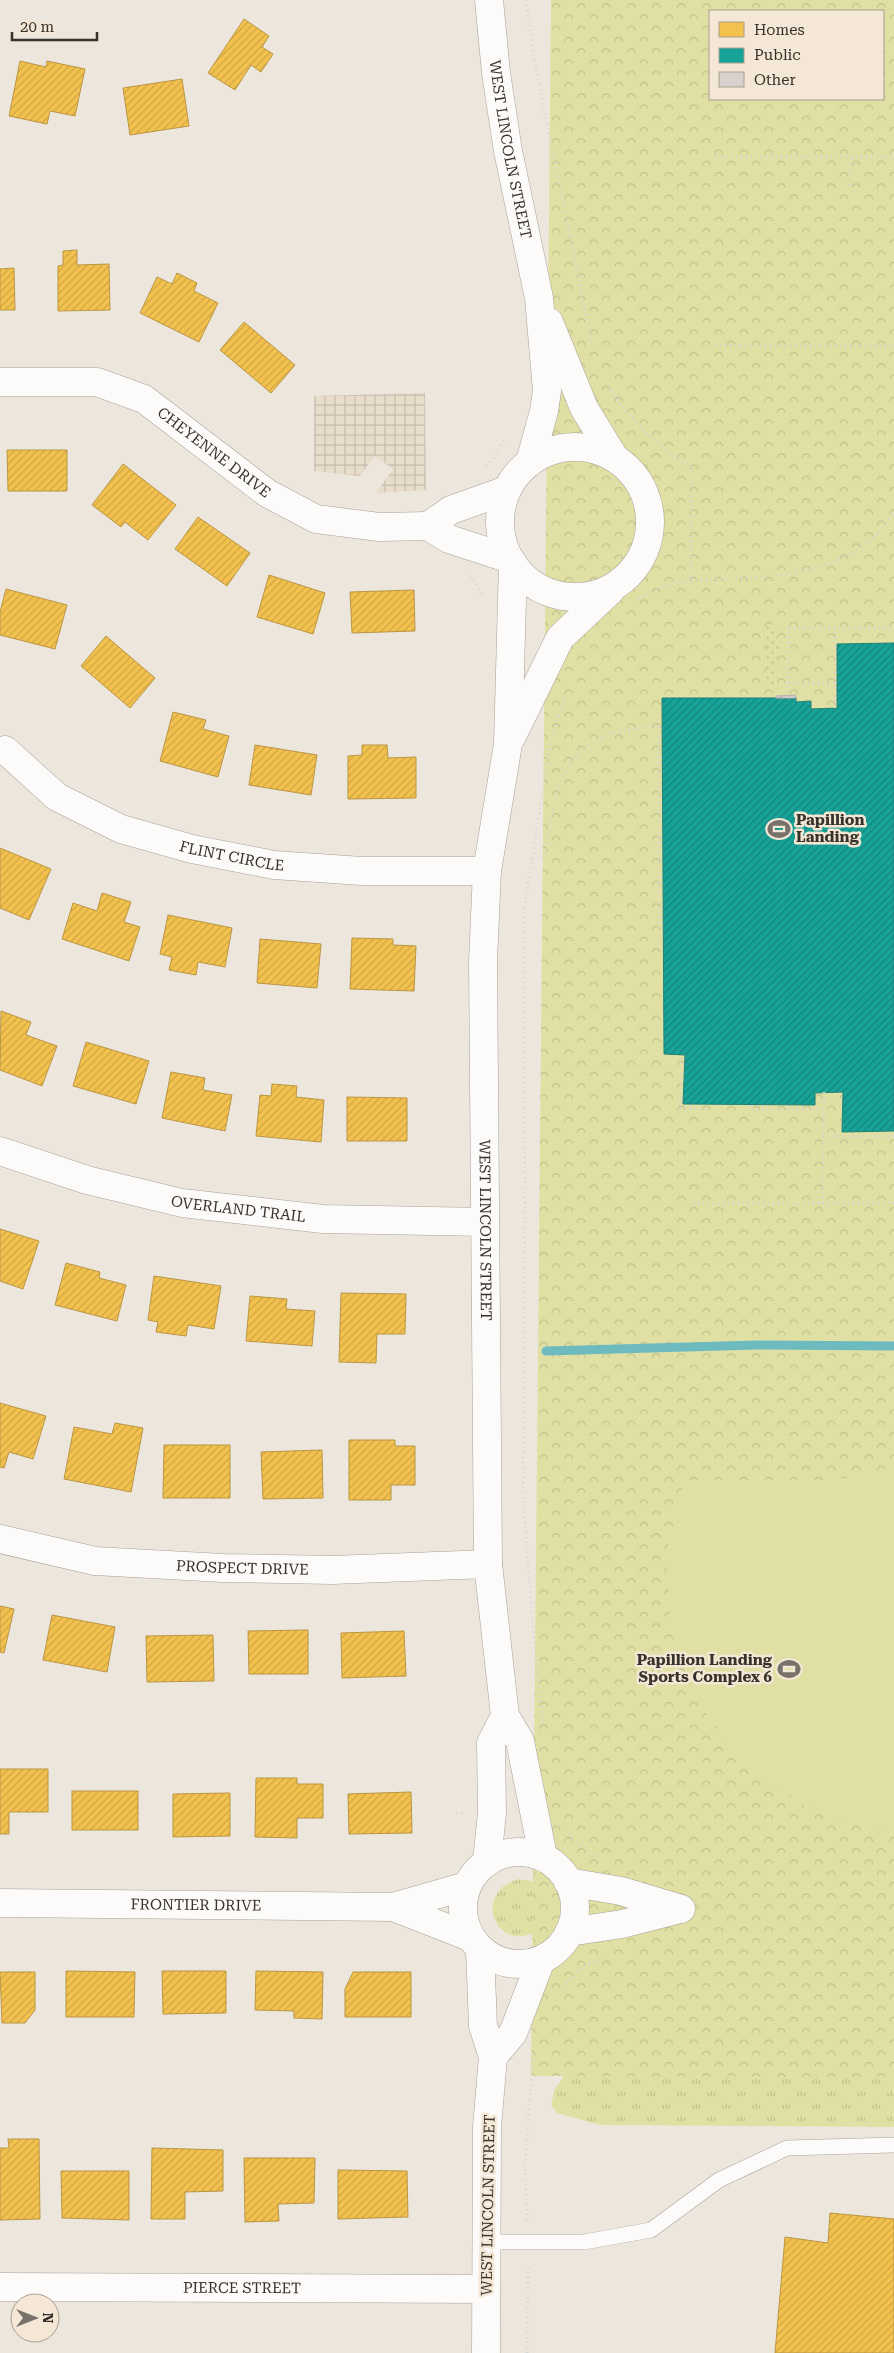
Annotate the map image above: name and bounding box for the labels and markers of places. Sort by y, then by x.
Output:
place label: Papillion Landing [796,811,865,846]
sports icon: Papillion Landing [766,816,792,842]
place label: Papillion Landing Sports Complex 6 [637,1651,773,1686]
sports icon: Papillion Landing Sports Complex 6 [776,1656,802,1682]

